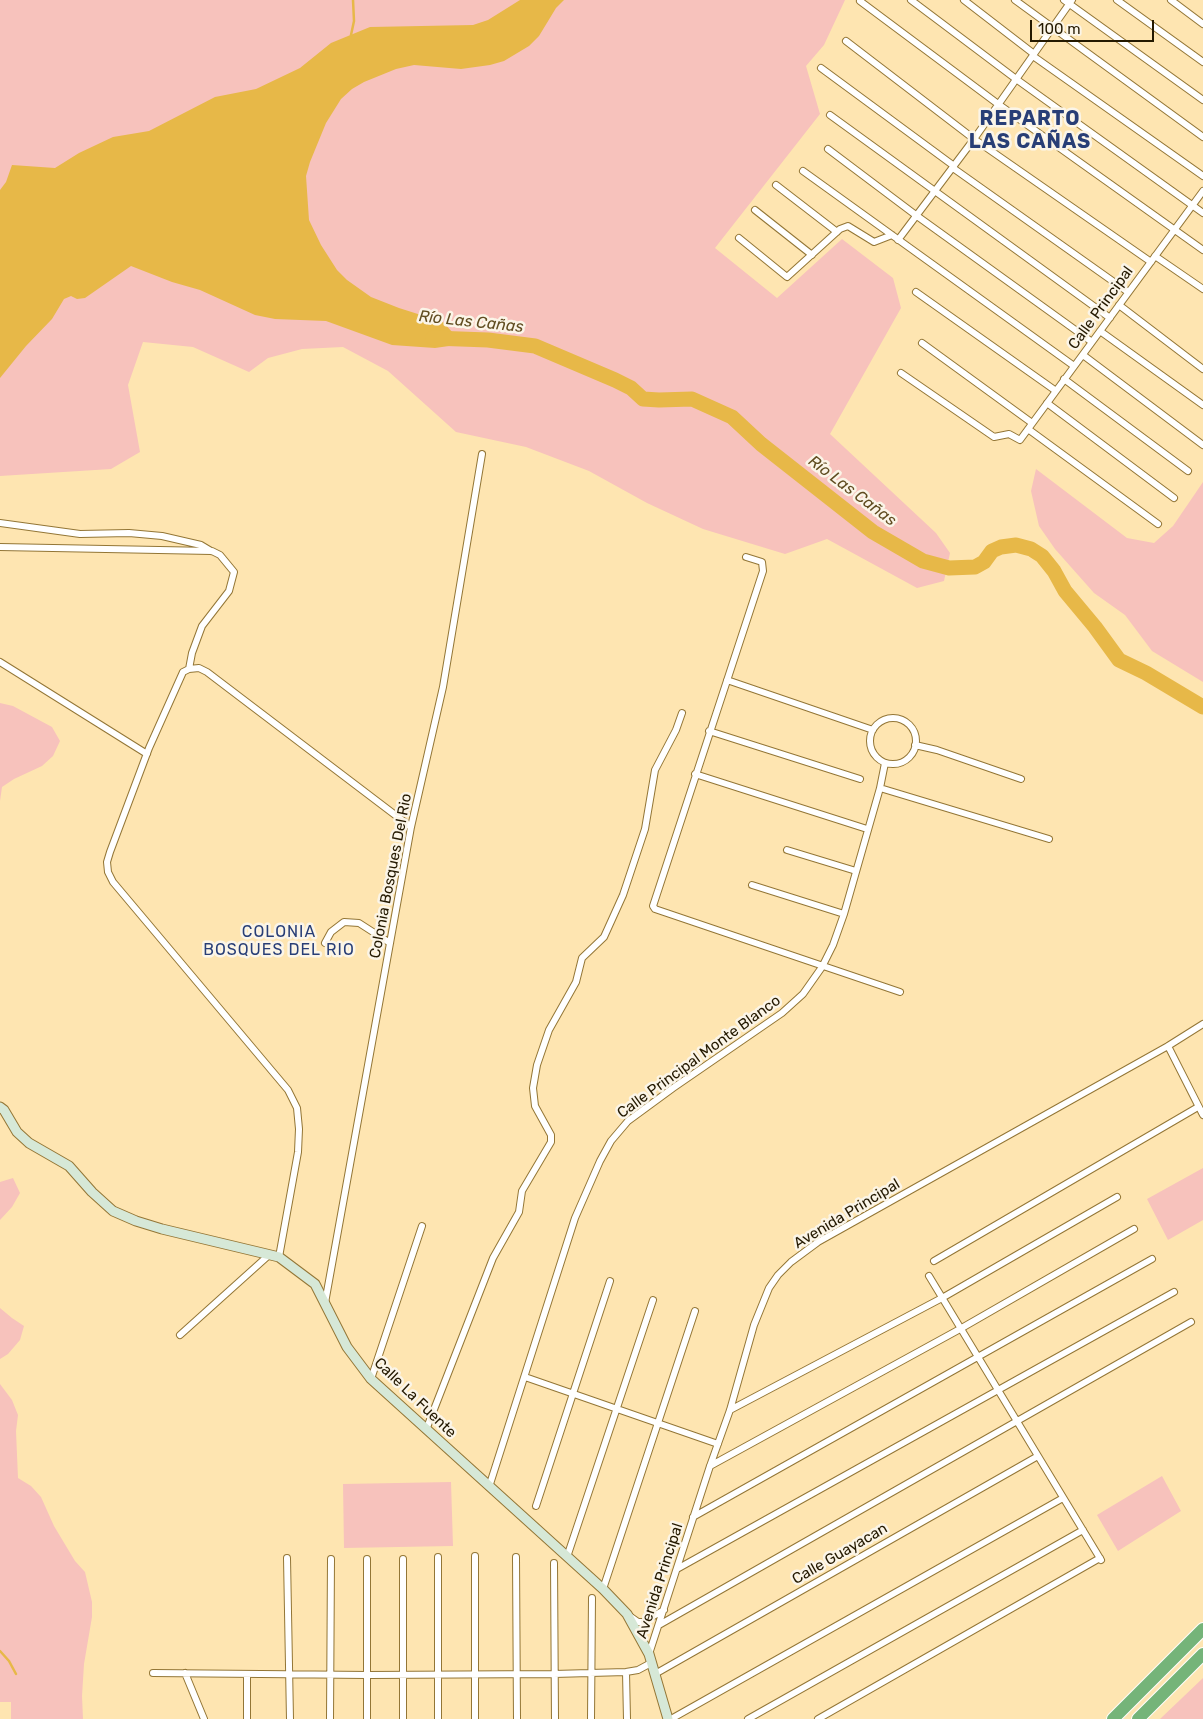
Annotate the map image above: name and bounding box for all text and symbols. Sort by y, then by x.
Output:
scale bar [1033,10,1157,42]
text: 100 m [1038,20,1080,38]
district label: REPARTO LAS CAÑAS [968,107,1092,154]
street label: Calle Principal [1065,263,1137,353]
water label: Río Las Cañas [418,307,524,337]
water label: Río Las Cañas [804,452,900,530]
street label: Colonia Bosques Del Rio [366,792,416,960]
district label: COLONIA BOSQUES DEL RIO [201,922,357,960]
street label: Calle Principal Monte Blanco [614,992,784,1122]
street label: Avenida Principal [791,1175,903,1253]
street label: Calle La Fuente [370,1354,460,1442]
street label: Calle Guayacan [789,1519,891,1589]
street label: Avenida Principal [633,1521,687,1641]

